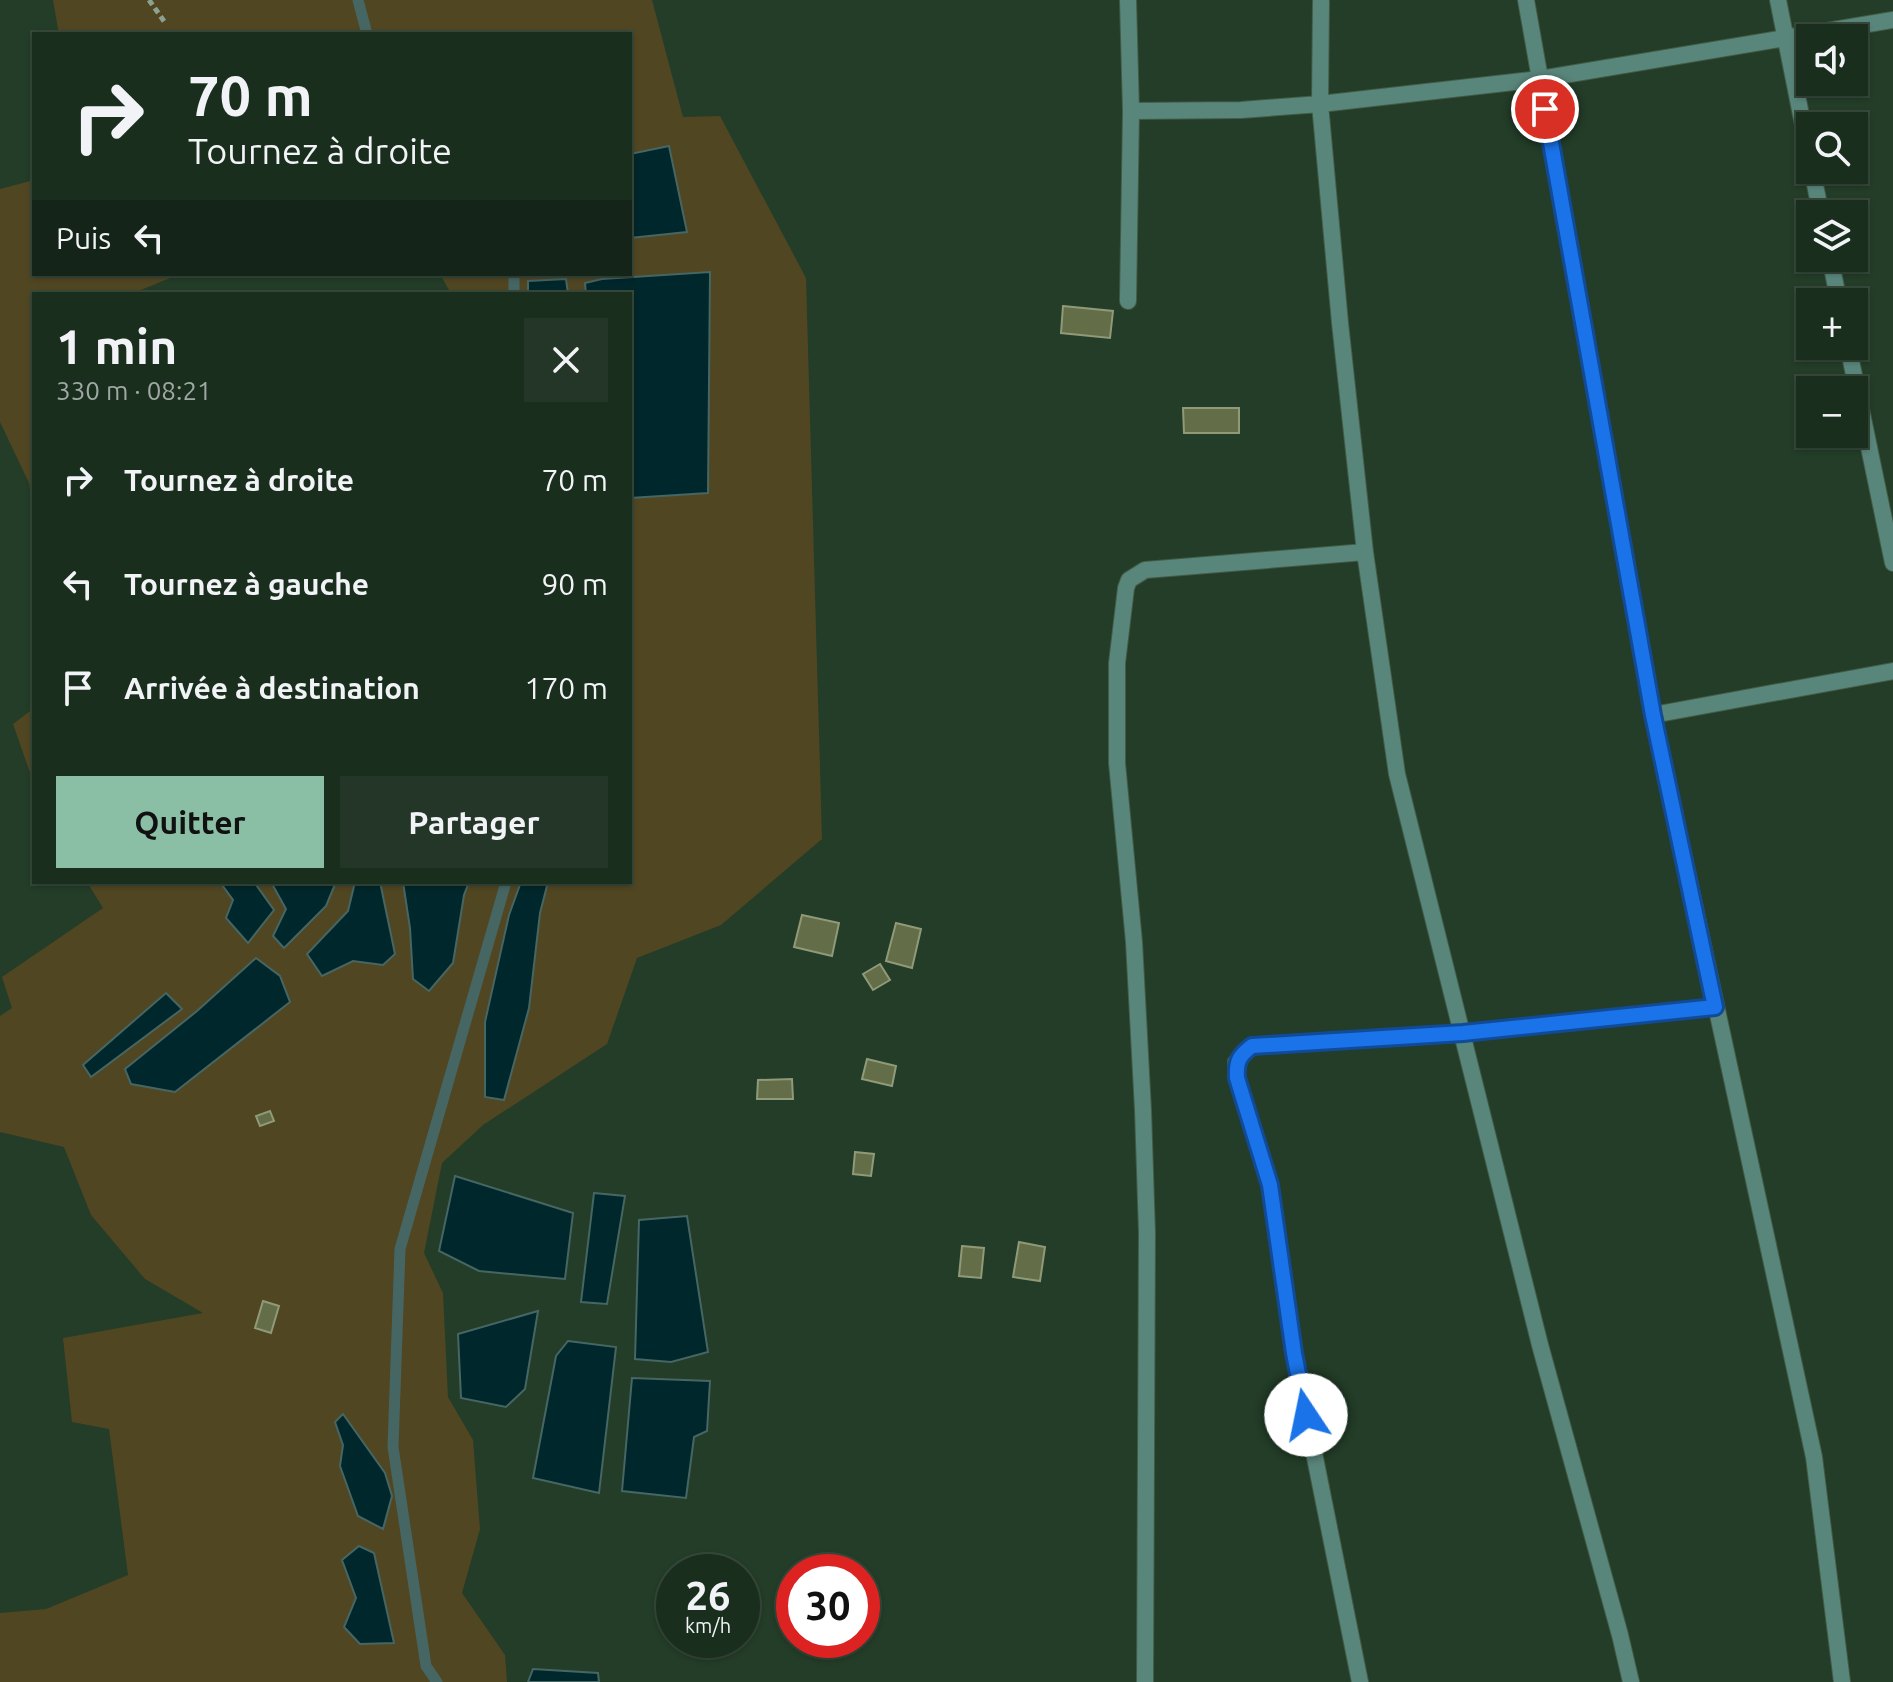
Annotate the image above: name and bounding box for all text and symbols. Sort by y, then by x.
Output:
map controls [1796,24,1868,448]
button: sound [1796,24,1868,96]
icon: right [56,64,160,168]
text: 70 m [188,64,313,127]
pin [1511,75,1579,143]
icon: arrive [1523,87,1567,131]
button: search [1796,112,1868,184]
text: Tournez à droite [188,130,452,171]
button: layers [1796,200,1868,272]
icon: left [127,216,171,260]
text: Puis [56,221,111,255]
button: + [1796,288,1868,360]
button: close [524,318,608,402]
text: 1 min [56,319,177,373]
text: 330 m · 08:21 [56,376,212,405]
button: − [1796,376,1868,448]
icon: right [56,458,100,502]
text: Tournez à droite [124,463,354,497]
text: 70 m [541,463,608,497]
icon: left [56,562,100,606]
text: Tournez à gauche [124,567,369,601]
text: 90 m [541,567,608,601]
icon: arrive [56,666,100,710]
text: Arrivée à destination [124,671,420,705]
text: 170 m [524,671,608,705]
button: Quitter [56,776,324,868]
button: Partager [340,776,608,868]
position arrow [1264,1373,1348,1457]
speed limit sign: 30 [776,1554,880,1658]
text: 26 [685,1573,731,1618]
text: km/h [685,1614,731,1637]

